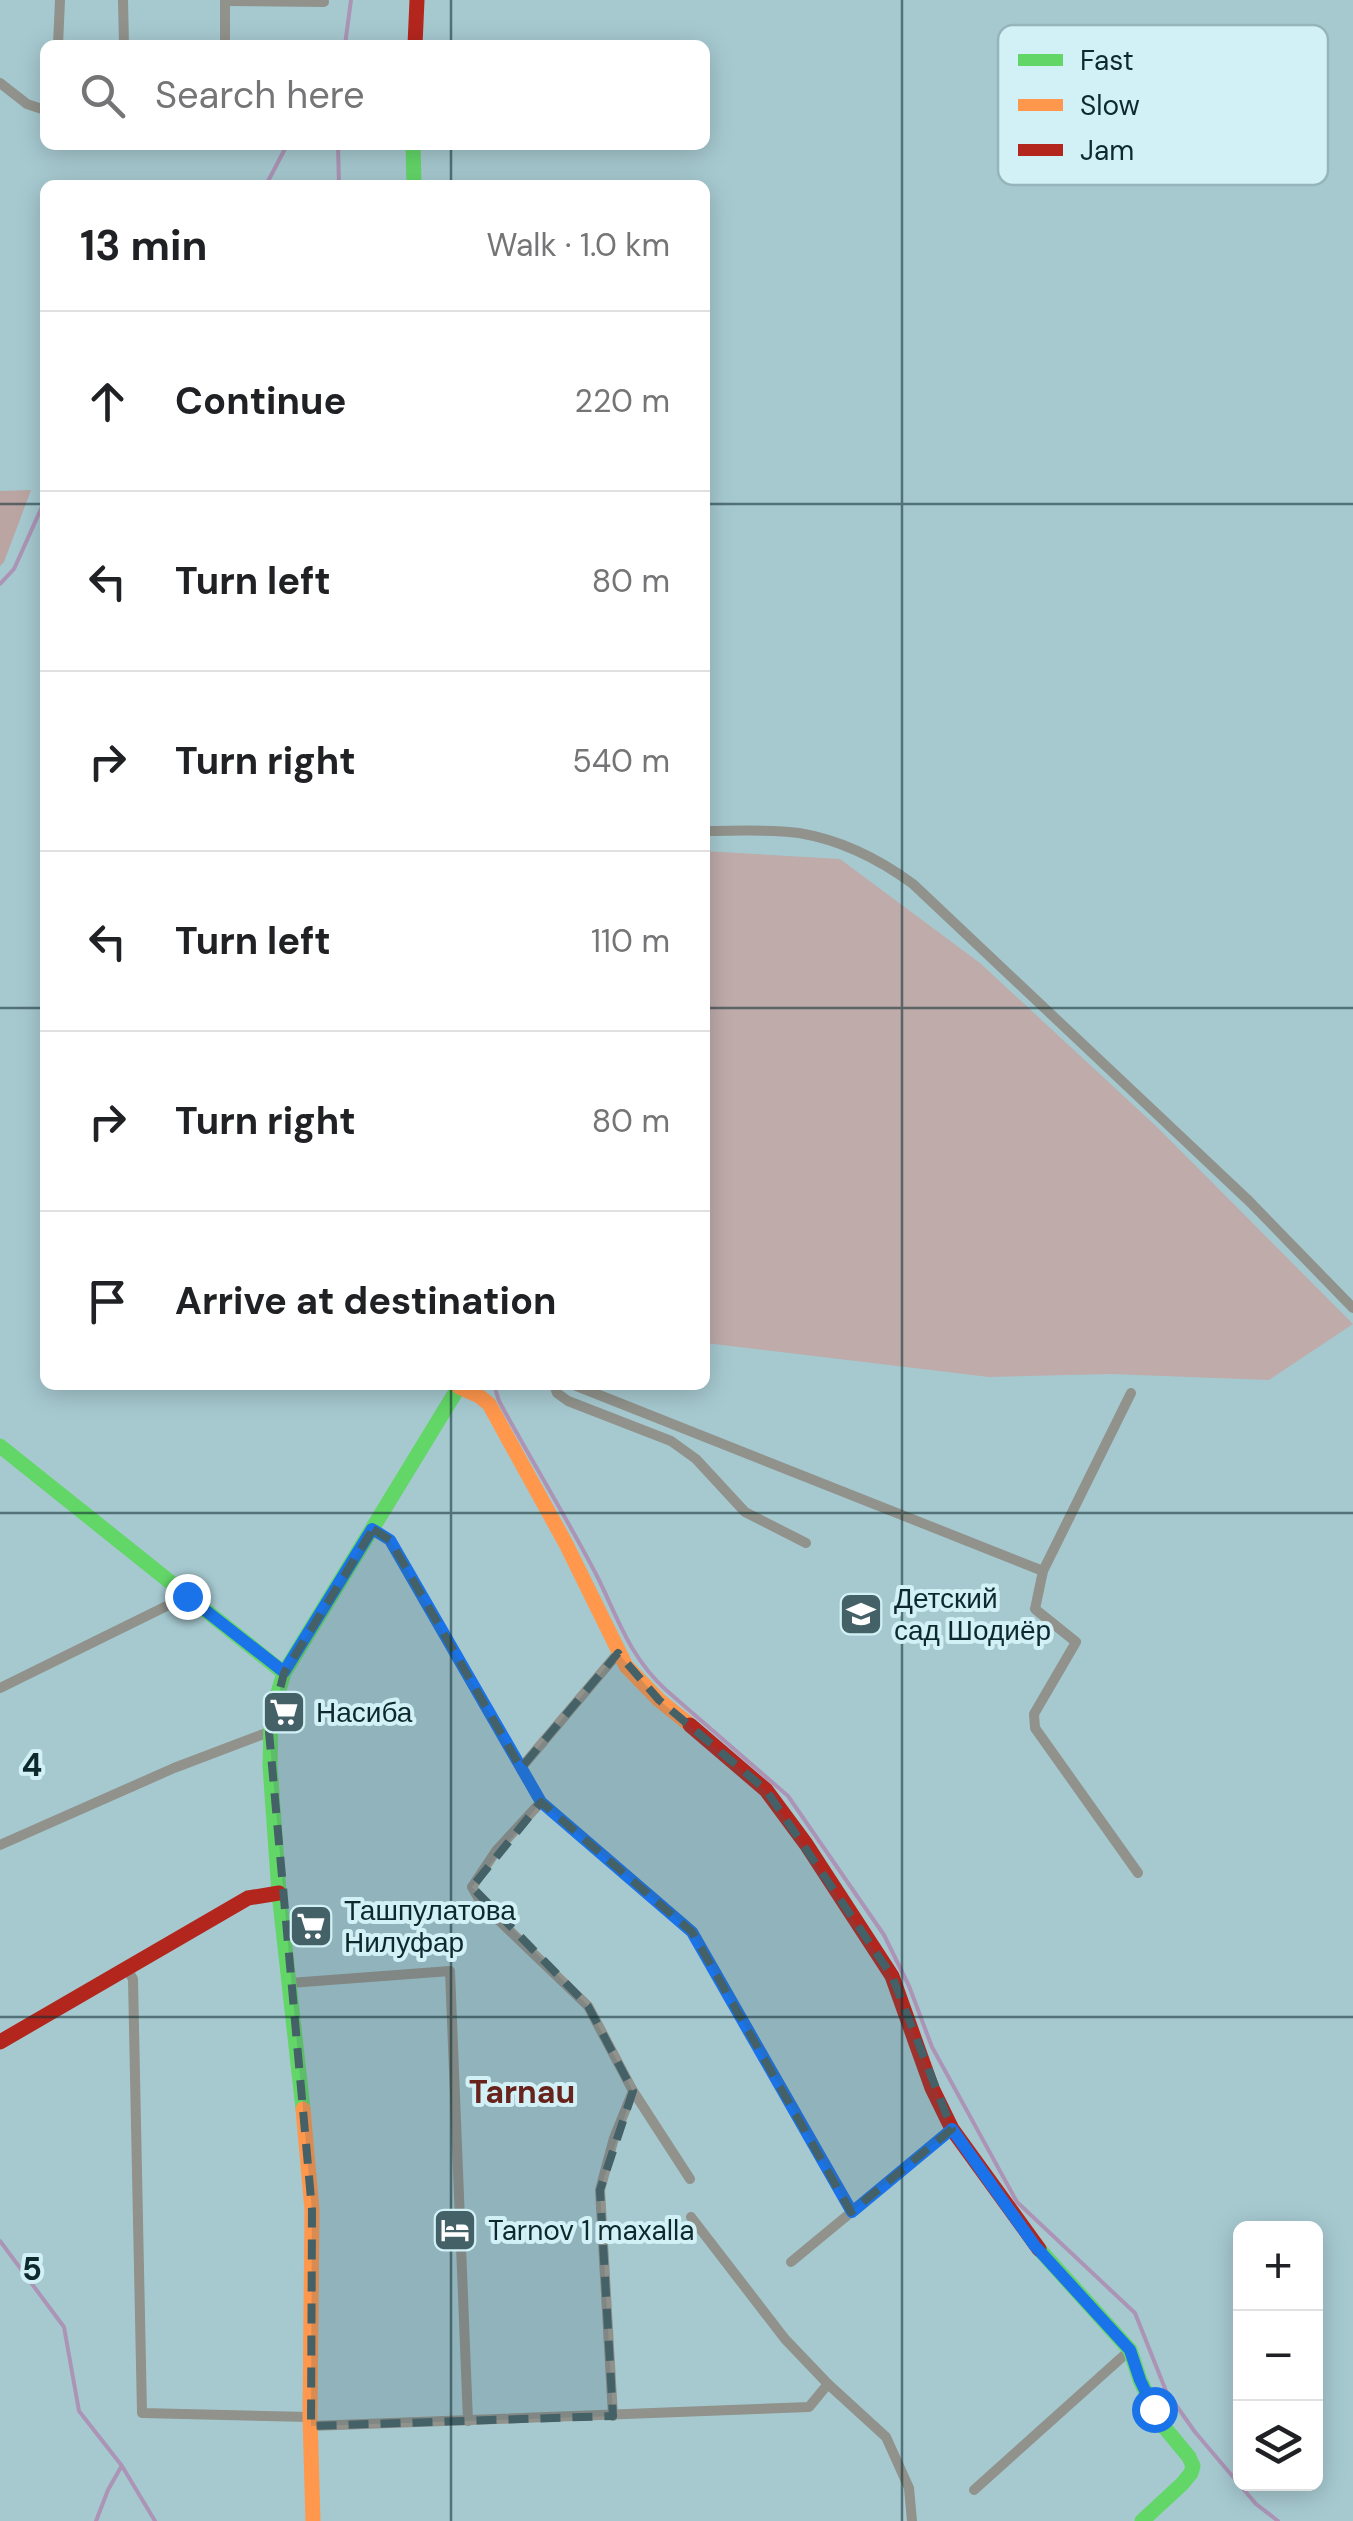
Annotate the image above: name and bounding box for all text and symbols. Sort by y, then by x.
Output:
legend [998,25,1328,185]
search box [40,40,710,150]
text: Fast [1080,42,1134,79]
icon: search [75,68,130,123]
text: Search here [155,70,365,120]
text: Slow [1080,87,1140,124]
text: Jam [1080,132,1134,169]
text: 13 min [80,218,207,273]
text: Walk · 1.0 km [486,224,670,266]
icon: ahead [80,374,135,429]
text: Continue [175,376,346,426]
text: 220 m [575,380,670,422]
icon: left [80,554,135,609]
text: Turn left [175,556,331,606]
text: 80 m [592,560,670,602]
icon: right [80,734,135,789]
text: Turn right [175,736,356,786]
text: 540 m [572,740,670,782]
icon: left [80,914,135,969]
text: Turn left [175,916,331,966]
text: 110 m [591,920,670,962]
icon: right [80,1094,135,1149]
text: Turn right [175,1096,356,1146]
text: 80 m [592,1100,670,1142]
icon: arrive [80,1274,135,1329]
text: Arrive at destination [175,1276,557,1326]
route end [165,1574,211,1620]
place label: Детский сад Шодиёр [894,1580,1051,1649]
school or university icon: Детский сад Шодиёр [838,1591,884,1637]
supermarket icon: Насиба [261,1689,307,1735]
place label: Насиба [316,1694,413,1731]
text: 4 [22,1744,42,1786]
place label: Ташпулатова Нилуфар [344,1892,516,1961]
supermarket icon: Ташпулатова Нилуфар [288,1903,334,1949]
district label: Tarnau [469,2071,575,2113]
hotel icon: Tarnov 1 maxalla [432,2207,478,2253]
place label: Tarnov 1 maxalla [488,2212,695,2249]
map controls [1233,2221,1323,2491]
button: + [1233,2221,1323,2311]
text: 5 [22,2248,42,2290]
button: − [1233,2311,1323,2401]
route start [1132,2387,1178,2433]
button: layers [1233,2401,1323,2491]

